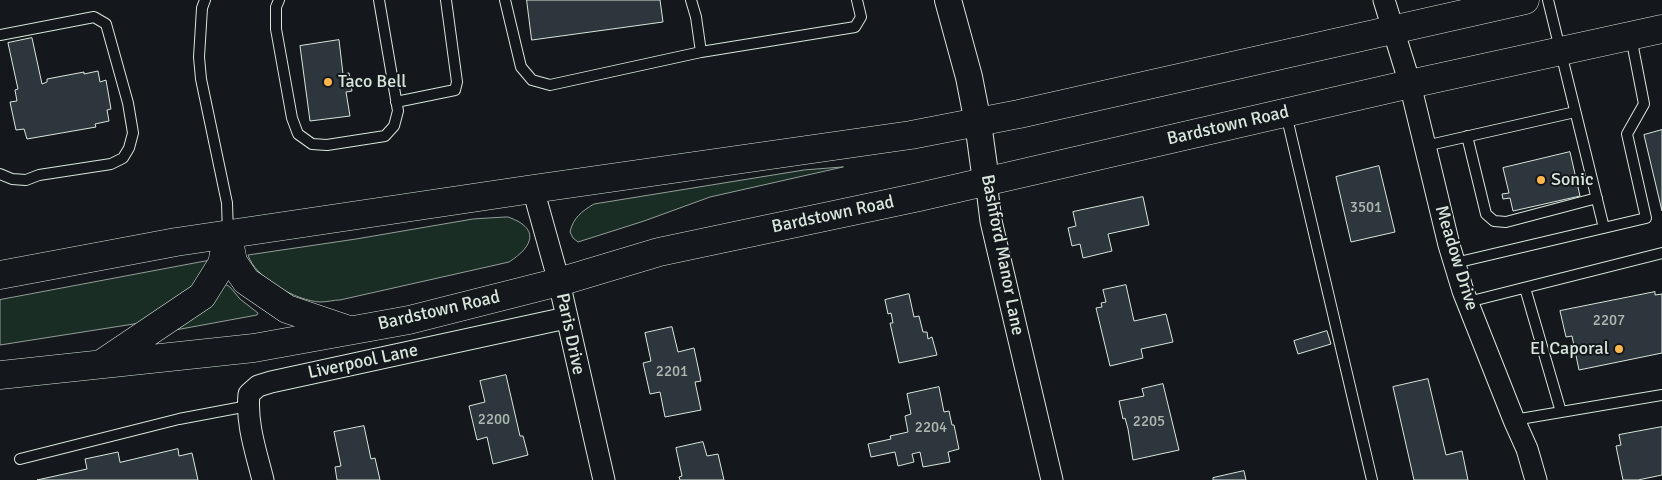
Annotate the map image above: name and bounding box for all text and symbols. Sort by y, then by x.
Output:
place label: Taco Bell [338,71,407,93]
marker: Taco Bell [322,76,334,88]
street label: Bardstown Road [1165,101,1291,151]
place label: Sonic [1551,169,1594,191]
street label: Bashford Manor Lane [976,173,1028,337]
marker: Sonic [1535,174,1547,186]
street label: Bardstown Road [770,191,896,239]
house number: 3501 [1350,199,1382,217]
street label: Meadow Drive [1430,203,1482,313]
street label: Bardstown Road [376,286,502,336]
street label: Paris Drive [551,291,589,377]
house number: 2207 [1593,312,1625,330]
place label: El Caporal [1530,338,1609,360]
street label: Liverpool Lane [306,340,420,384]
marker: El Caporal [1613,343,1625,355]
house number: 2201 [656,363,688,381]
house number: 2200 [478,411,510,429]
house number: 2205 [1133,413,1165,431]
house number: 2204 [915,419,947,437]

